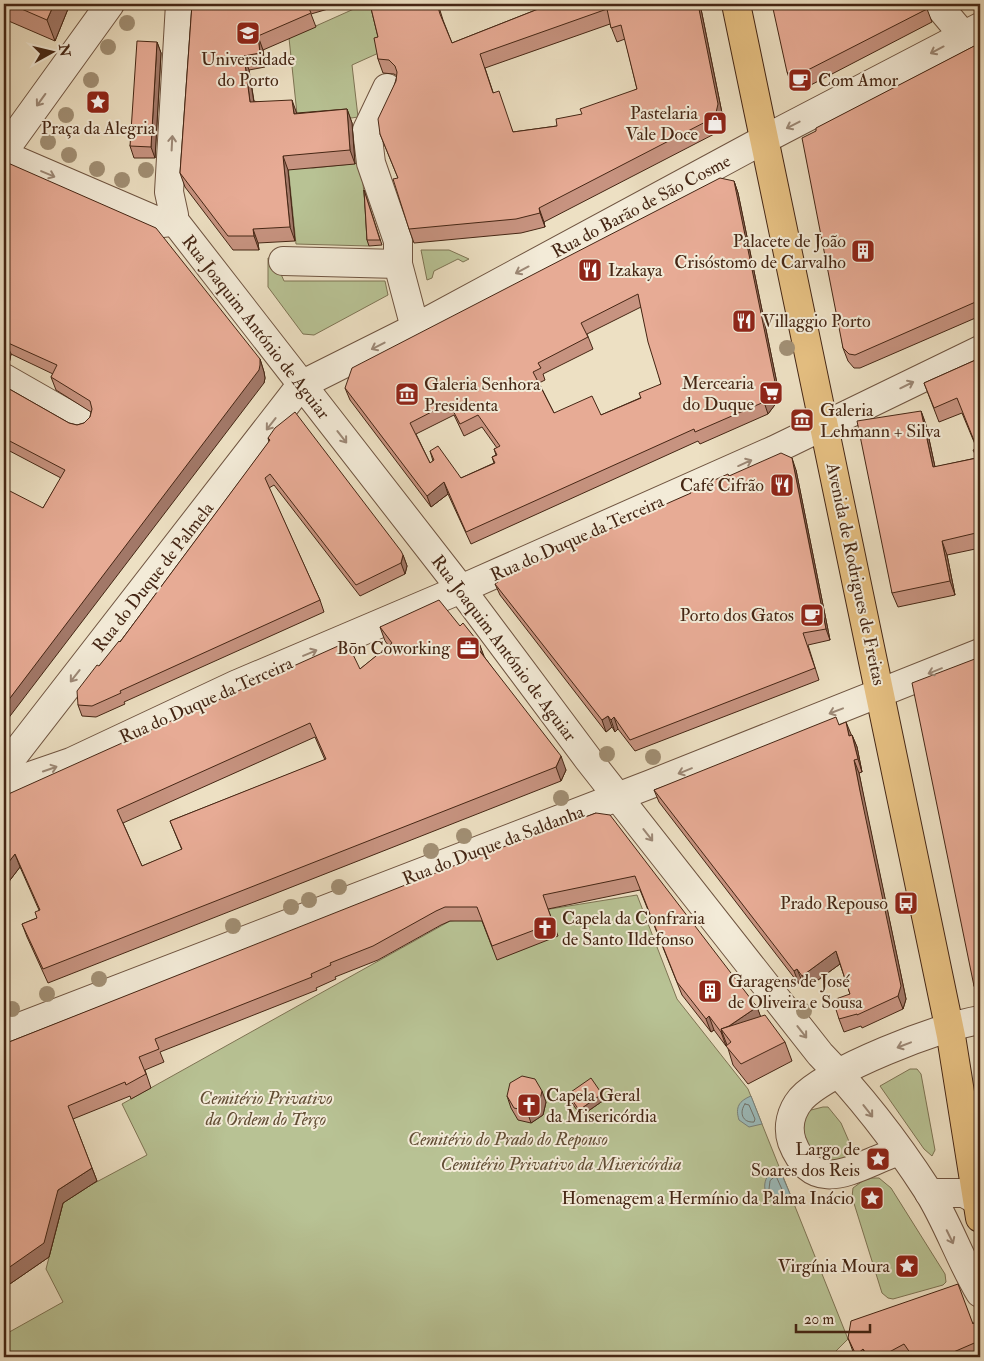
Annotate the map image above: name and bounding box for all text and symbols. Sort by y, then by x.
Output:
school or university icon: Universidade do Porto [235,20,261,46]
north arrow [28,28,78,78]
text: N [55,42,74,58]
one-way arrow [930,46,945,55]
place label: Universidade do Porto [201,48,295,92]
cafe icon: Com Amor [787,67,813,93]
place label: Com Amor [818,69,899,92]
place icon: Praça da Alegria [85,89,111,115]
one-way arrow [36,93,46,107]
place label: Pastelaria Vale Doce [625,102,699,146]
shop icon: Pastelaria Vale Doce [702,110,728,136]
place label: Praça da Alegria [41,117,156,140]
one-way arrow [786,121,801,130]
one-way arrow [167,135,176,151]
street label: Rua do Barão de São Cosme [548,149,735,263]
one-way arrow [41,171,56,180]
street label: Rua Joaquim António de Aguiar [176,230,335,424]
place label: Palacete de João Crisóstomo de Carvalho [674,230,846,274]
building icon: Palacete de João Crisóstomo de Carvalho [850,238,876,264]
restaurant icon: Izakaya [577,257,603,283]
place label: Izakaya [608,259,663,282]
one-way arrow [515,266,530,275]
restaurant icon: Villaggio Porto [731,308,757,334]
place label: Villaggio Porto [762,310,871,333]
one-way arrow [371,342,386,352]
place label: Mercearia do Duque [682,372,755,416]
place label: Galeria Senhora Presidenta [424,373,541,417]
supermarket icon: Mercearia do Duque [758,380,784,406]
one-way arrow [899,380,914,389]
museum icon: Galeria Senhora Presidenta [394,381,420,407]
place label: Galeria Lehmann + Silva [820,399,941,443]
museum icon: Galeria Lehmann + Silva [789,407,815,433]
one-way arrow [266,417,277,430]
one-way arrow [337,430,347,444]
one-way arrow [737,458,752,468]
street label: Avenida de Rodrigues de Freitas [820,460,890,688]
restaurant icon: Café Cifrão [769,472,795,498]
place label: Café Cifrão [680,474,764,497]
street label: Rua do Duque da Terceira [487,490,668,587]
street label: Rua do Duque de Palmela [88,497,220,657]
street label: Rua Joaquim António de Aguiar [426,550,582,746]
cafe icon: Porto dos Gatos [799,602,825,628]
place label: Porto dos Gatos [680,604,794,627]
office icon: Bōn Coworking [455,635,481,661]
place label: Bōn Coworking [337,637,451,660]
one-way arrow [302,648,317,657]
street label: Rua do Duque da Terceira [116,652,297,749]
one-way arrow [928,667,943,677]
one-way arrow [70,669,81,682]
one-way arrow [829,707,844,716]
one-way arrow [42,764,57,773]
one-way arrow [678,766,693,776]
street label: Rua do Duque da Saldanha [399,800,588,891]
one-way arrow [643,828,654,841]
bus stop icon: Prado Repouso [893,890,919,916]
place label: Prado Repouso [780,892,888,915]
place label: Capela da Confraria de Santo Ildefonso [562,907,706,951]
church icon: Capela da Confraria de Santo Ildefonso [532,915,558,941]
place label: Garagens de José de Oliveira e Sousa [728,970,863,1014]
building icon: Garagens de José de Oliveira e Sousa [697,978,723,1004]
one-way arrow [797,1025,808,1038]
one-way arrow [897,1041,912,1050]
place label: Capela Geral da Misericórdia [546,1084,657,1128]
park label: Cemitério Privativo da Ordem do Terço [199,1087,333,1131]
church icon: Capela Geral da Misericórdia [516,1092,542,1118]
one-way arrow [863,1104,873,1118]
park label: Cemitério do Prado do Repouso [408,1128,608,1151]
place label: Largo de Soares dos Reis [751,1138,860,1182]
place icon: Largo de Soares dos Reis [865,1146,891,1172]
park label: Cemitério Privativo da Misericórdia [441,1153,681,1176]
place icon: Homenagem a Hermínio da Palma Inácio [859,1185,885,1211]
place label: Homenagem a Hermínio da Palma Inácio [562,1187,854,1210]
one-way arrow [946,1229,955,1244]
place icon: Virgínia Moura [894,1253,920,1279]
place label: Virgínia Moura [778,1255,891,1278]
scale bar [796,1301,870,1333]
text: 20 m [804,1310,834,1329]

